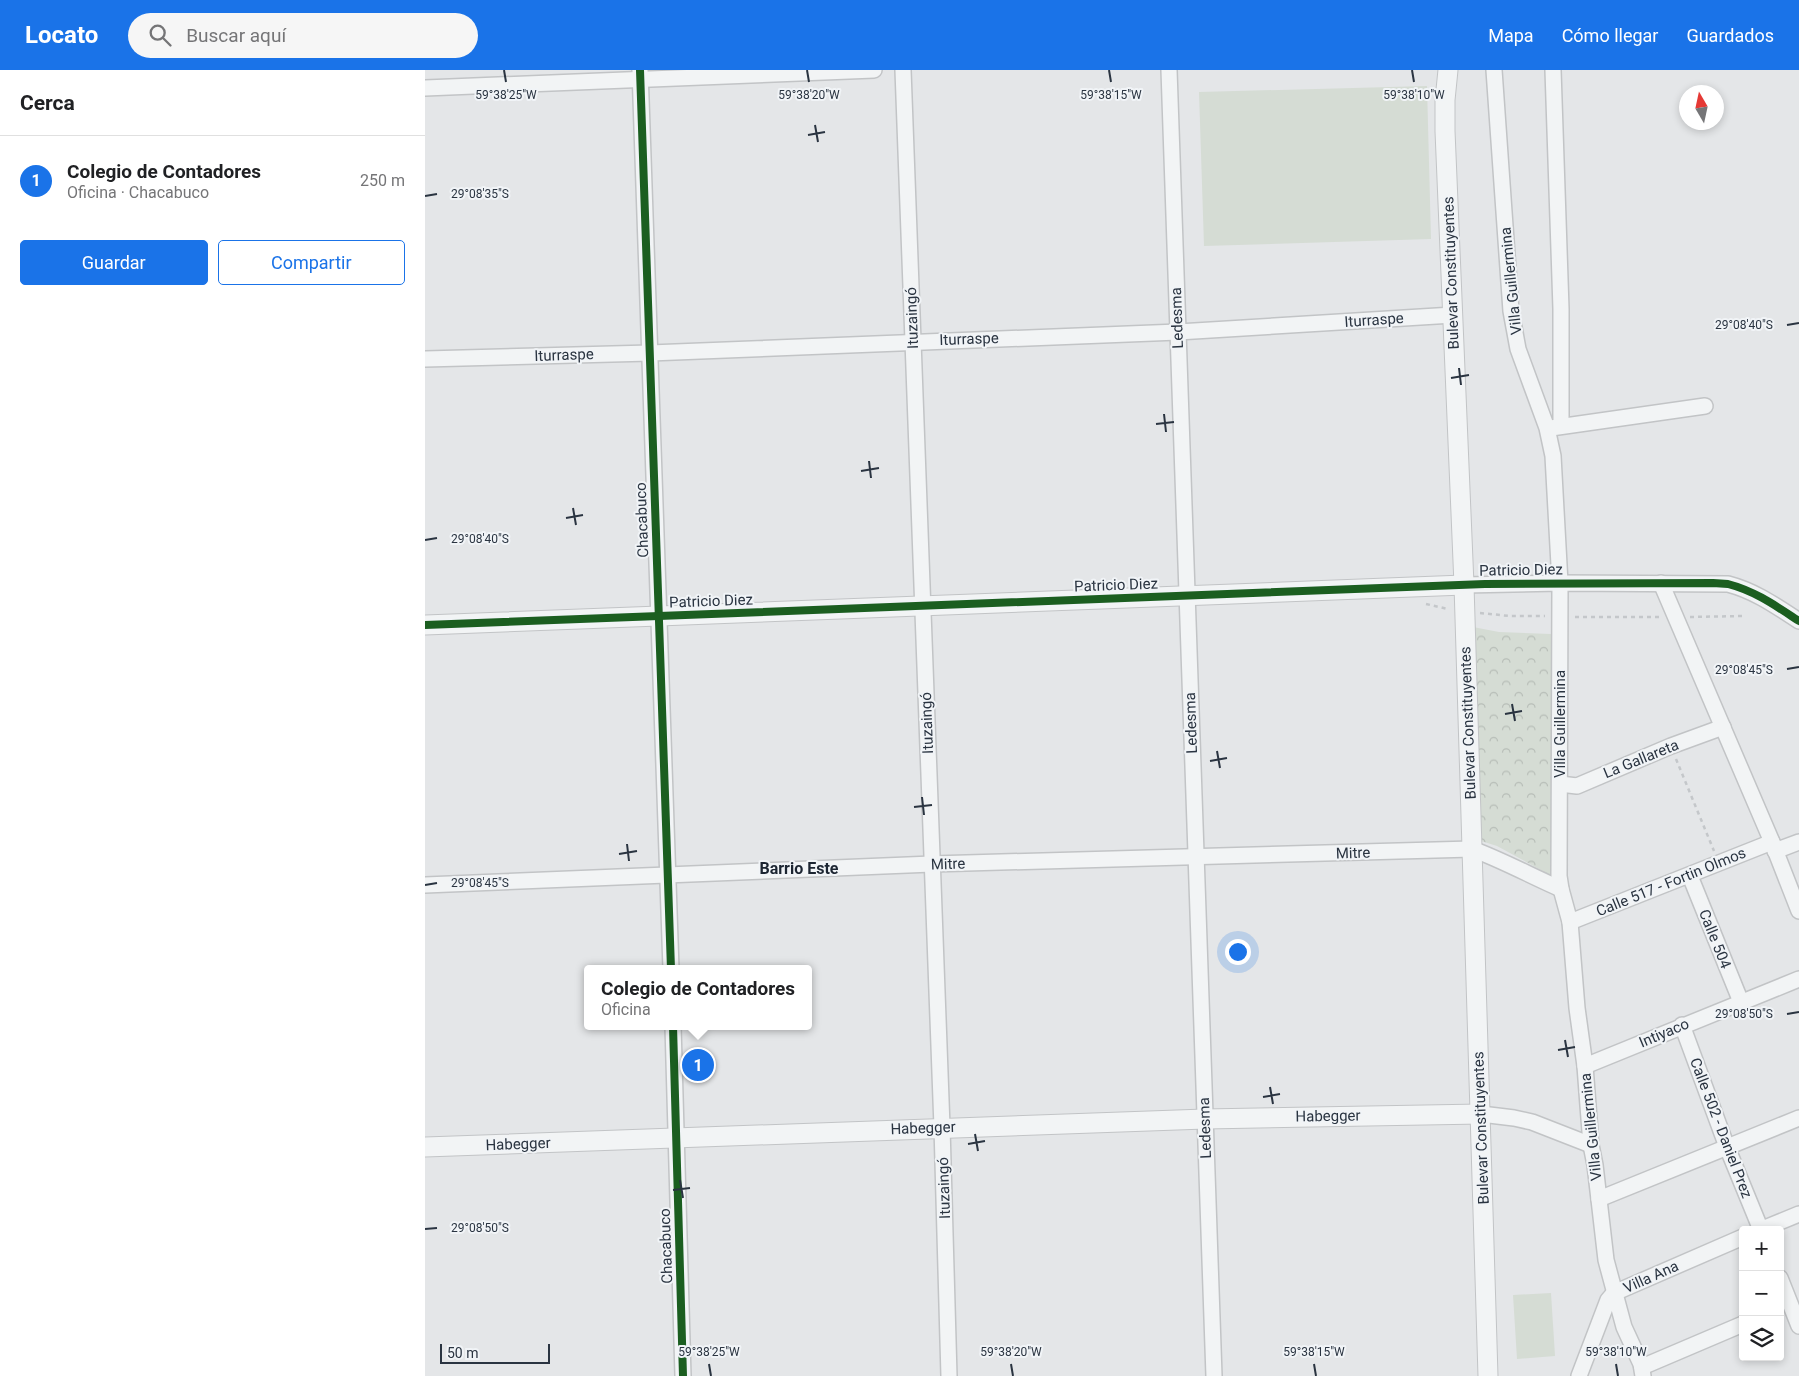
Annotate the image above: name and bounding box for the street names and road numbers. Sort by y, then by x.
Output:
street label: Bulevar Constituyentes [1439,196,1463,350]
street label: Villa Guillermina [1496,226,1526,336]
street label: Ituzaingó [902,287,922,349]
street label: Ledesma [1167,287,1187,349]
street label: Iturraspe [1344,309,1404,331]
street label: Iturraspe [939,329,999,349]
street label: Iturraspe [534,345,594,365]
street label: Chacabuco [632,482,652,558]
street label: Patricio Diez [1479,560,1563,580]
street label: Patricio Diez [1074,575,1158,595]
street label: Patricio Diez [669,591,753,611]
street label: Bulevar Constituyentes [1456,646,1480,800]
street label: Villa Guillermina [1551,670,1569,778]
street label: Ituzaingó [917,692,937,754]
street label: Ledesma [1181,692,1201,754]
street label: La Gallareta [1601,736,1681,782]
street label: Mitre [1335,843,1371,863]
street label: Calle 517 - Fortin Olmos [1594,844,1748,920]
street label: Mitre [930,854,966,874]
street label: Calle 504 [1695,907,1735,972]
street label: Intiyaco [1636,1014,1692,1052]
street label: Bulevar Constituyentes [1469,1051,1493,1205]
street label: Calle 502 - Daniel Prez [1686,1055,1756,1201]
street label: Villa Guillermina [1576,1072,1606,1182]
street label: Ledesma [1195,1097,1215,1159]
street label: Habegger [1295,1106,1361,1126]
street label: Habegger [890,1118,956,1138]
street label: Habegger [485,1134,551,1154]
street label: Ituzaingó [934,1157,954,1219]
street label: Chacabuco [656,1208,676,1284]
street label: Villa Ana [1621,1257,1681,1297]

